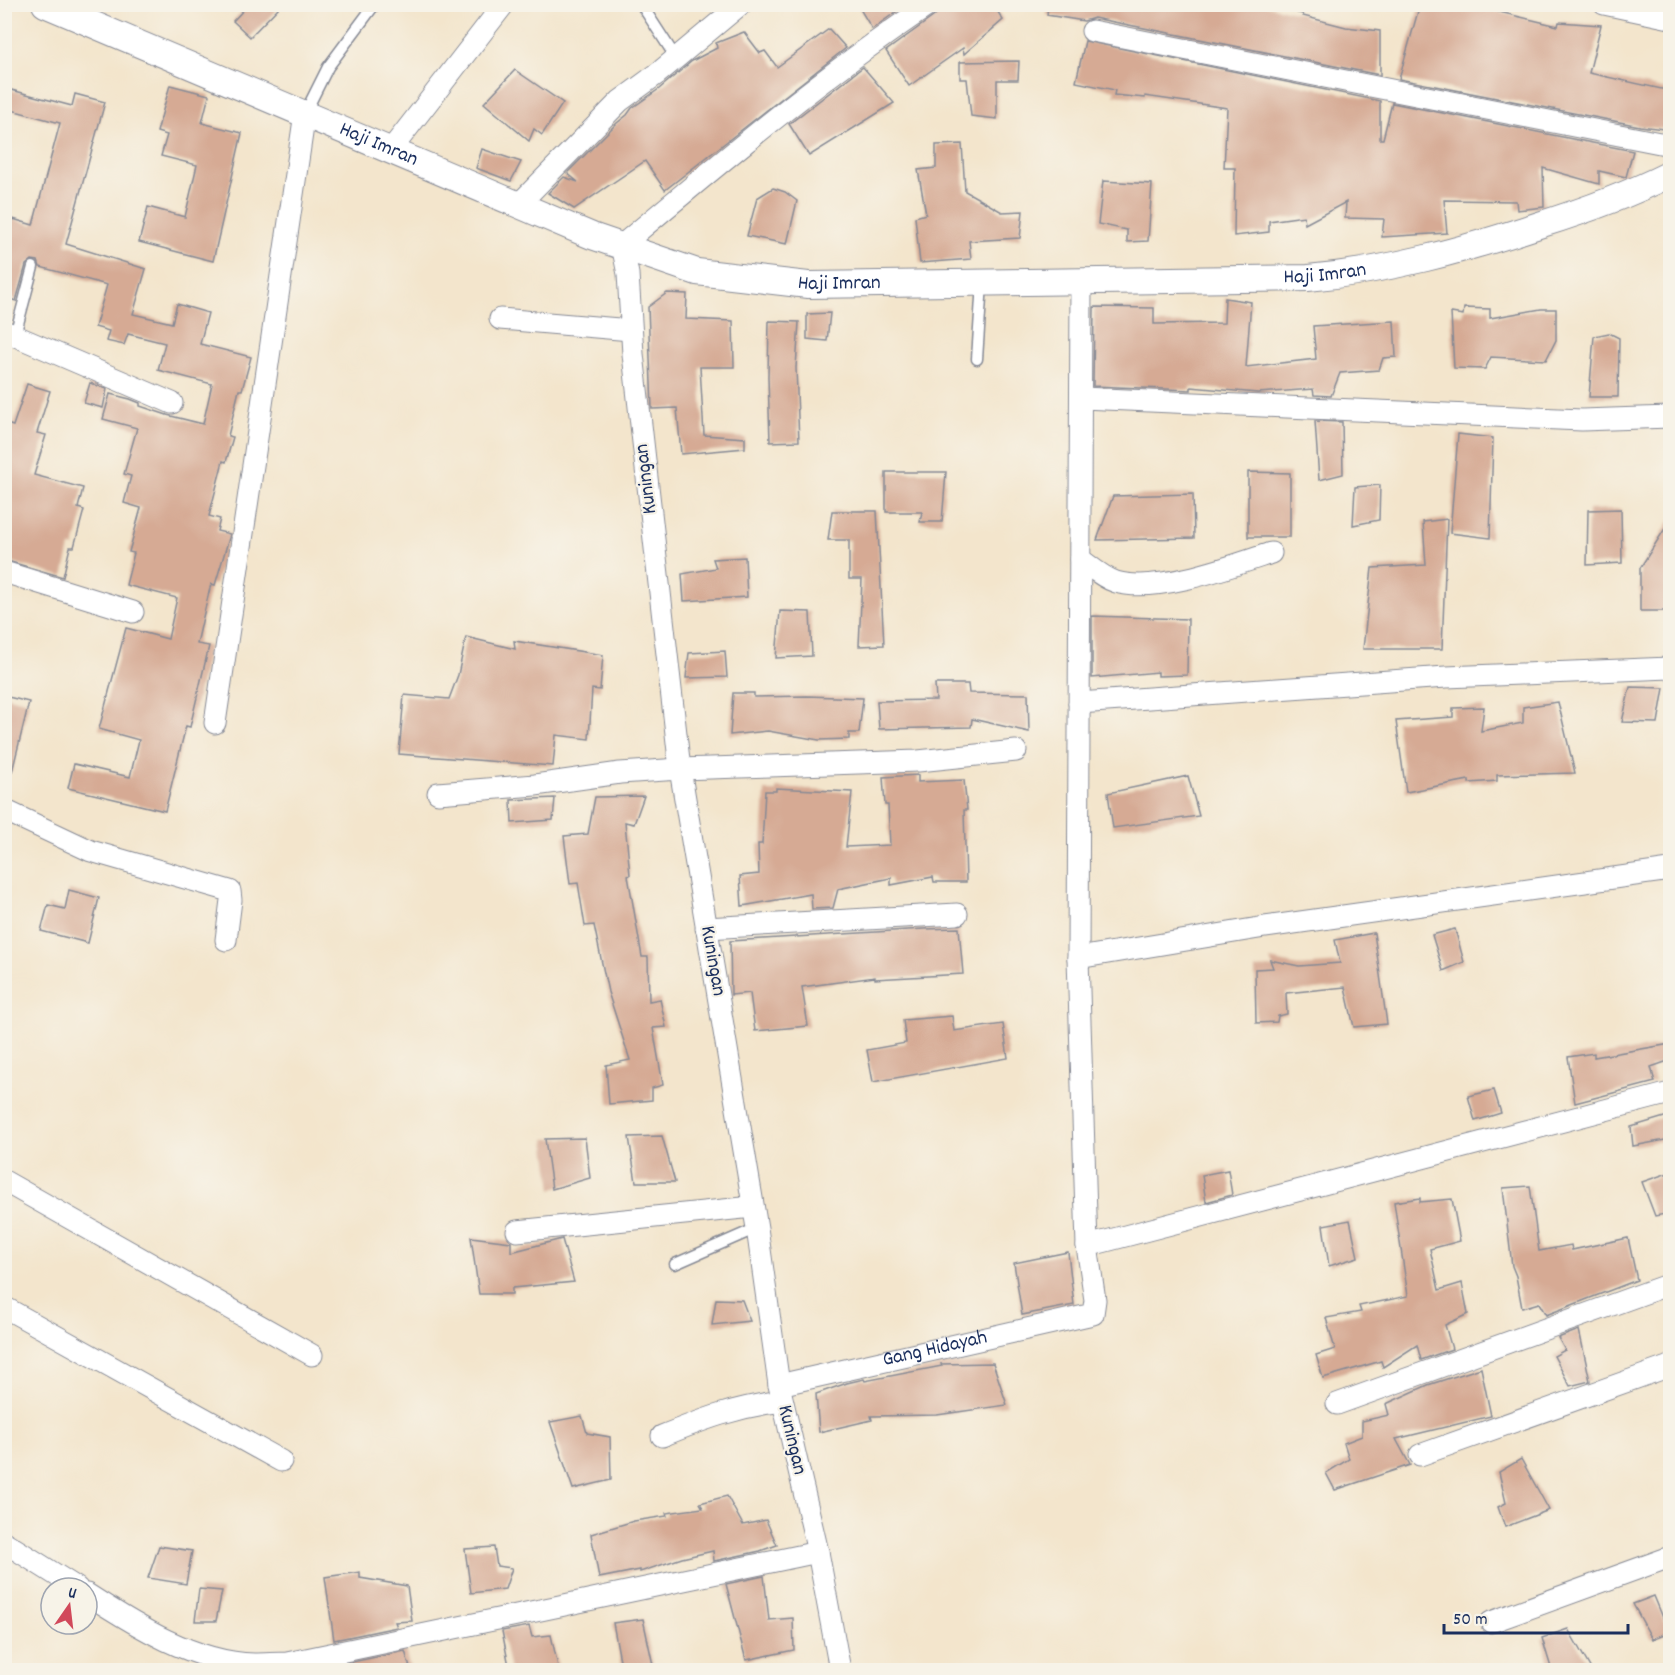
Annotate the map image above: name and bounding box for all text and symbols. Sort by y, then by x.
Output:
street label: Haji Imran [334,115,422,175]
street label: Haji Imran [1283,256,1369,293]
street label: Haji Imran [796,269,881,300]
street label: Kuningan [628,442,666,516]
street label: Kuningan [691,924,733,998]
street label: Gang Hidayah [880,1323,990,1376]
street label: Kuningan [768,1402,814,1478]
north arrow [39,1576,99,1636]
text: U [65,1582,79,1606]
scale bar [1444,1597,1628,1635]
text: 50 m [1453,1608,1488,1633]

